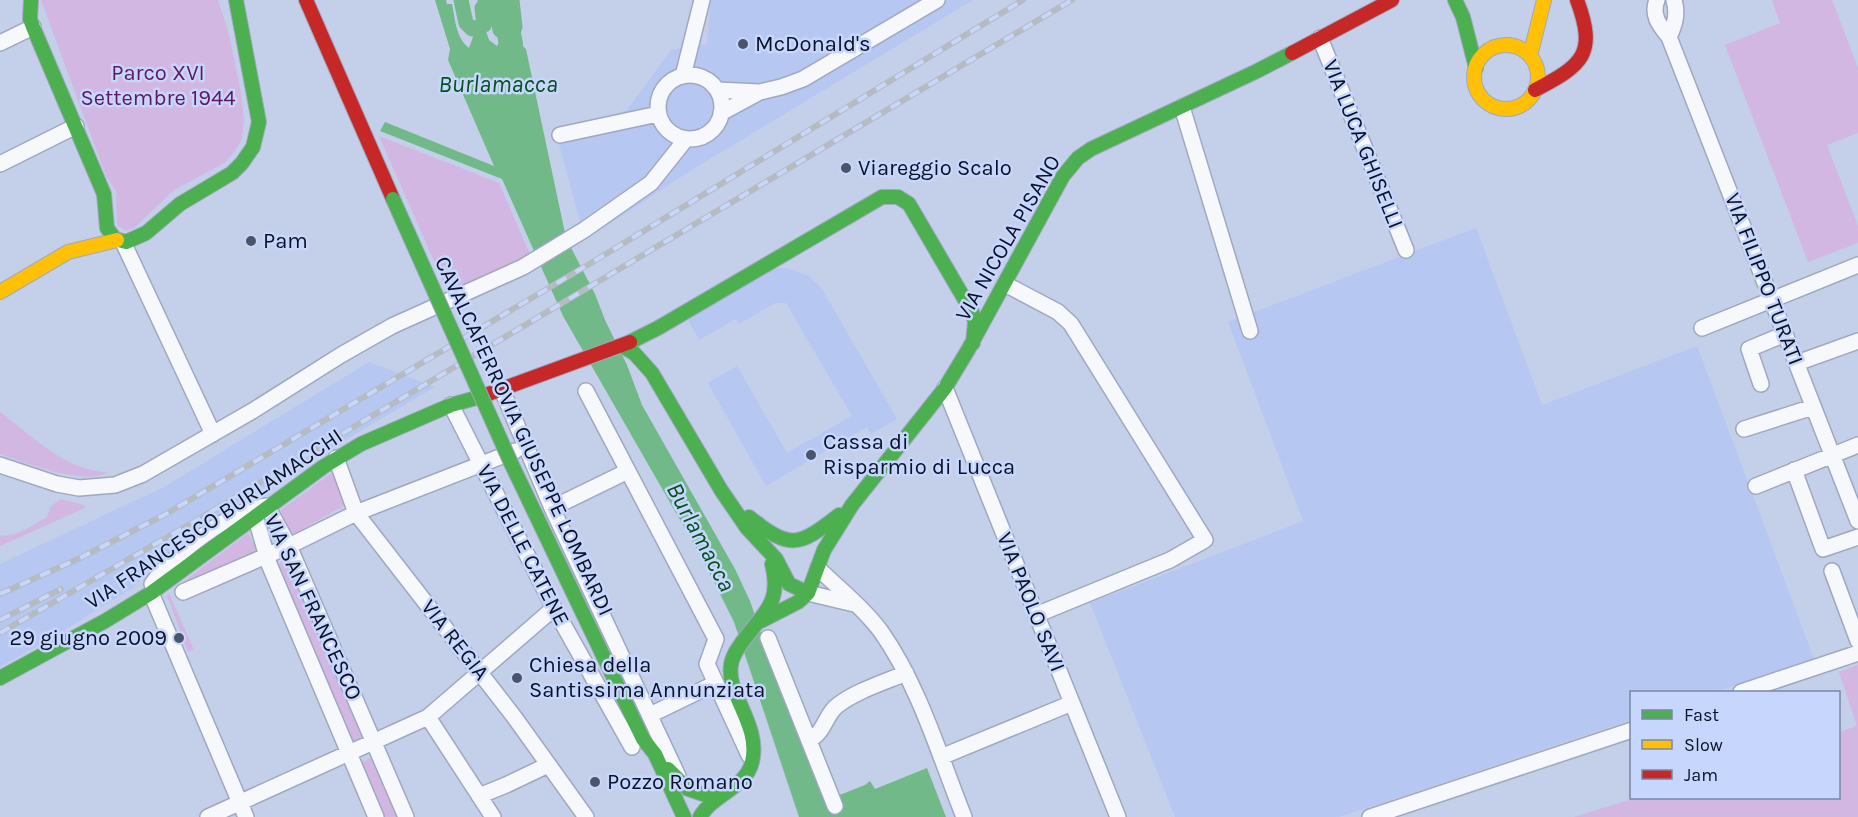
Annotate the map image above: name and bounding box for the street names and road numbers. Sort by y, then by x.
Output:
street label: VIA LUCA GHISELLI [1317,56,1409,232]
street label: VIA NICOLA PISANO [950,151,1066,325]
street label: VIA FILIPPO TURATI [1719,189,1809,369]
street label: CAVALCAFERROVIA GIUSEPPE LOMBARDI [429,252,619,620]
street label: VIA FRANCESCO BURLAMACCHI [80,423,348,615]
street label: VIA DELLE CATENE [471,460,575,630]
street label: VIA SAN FRANCESCO [259,510,367,704]
street label: VIA PAOLO SAVI [991,528,1071,676]
street label: VIA REGIA [415,594,495,686]

